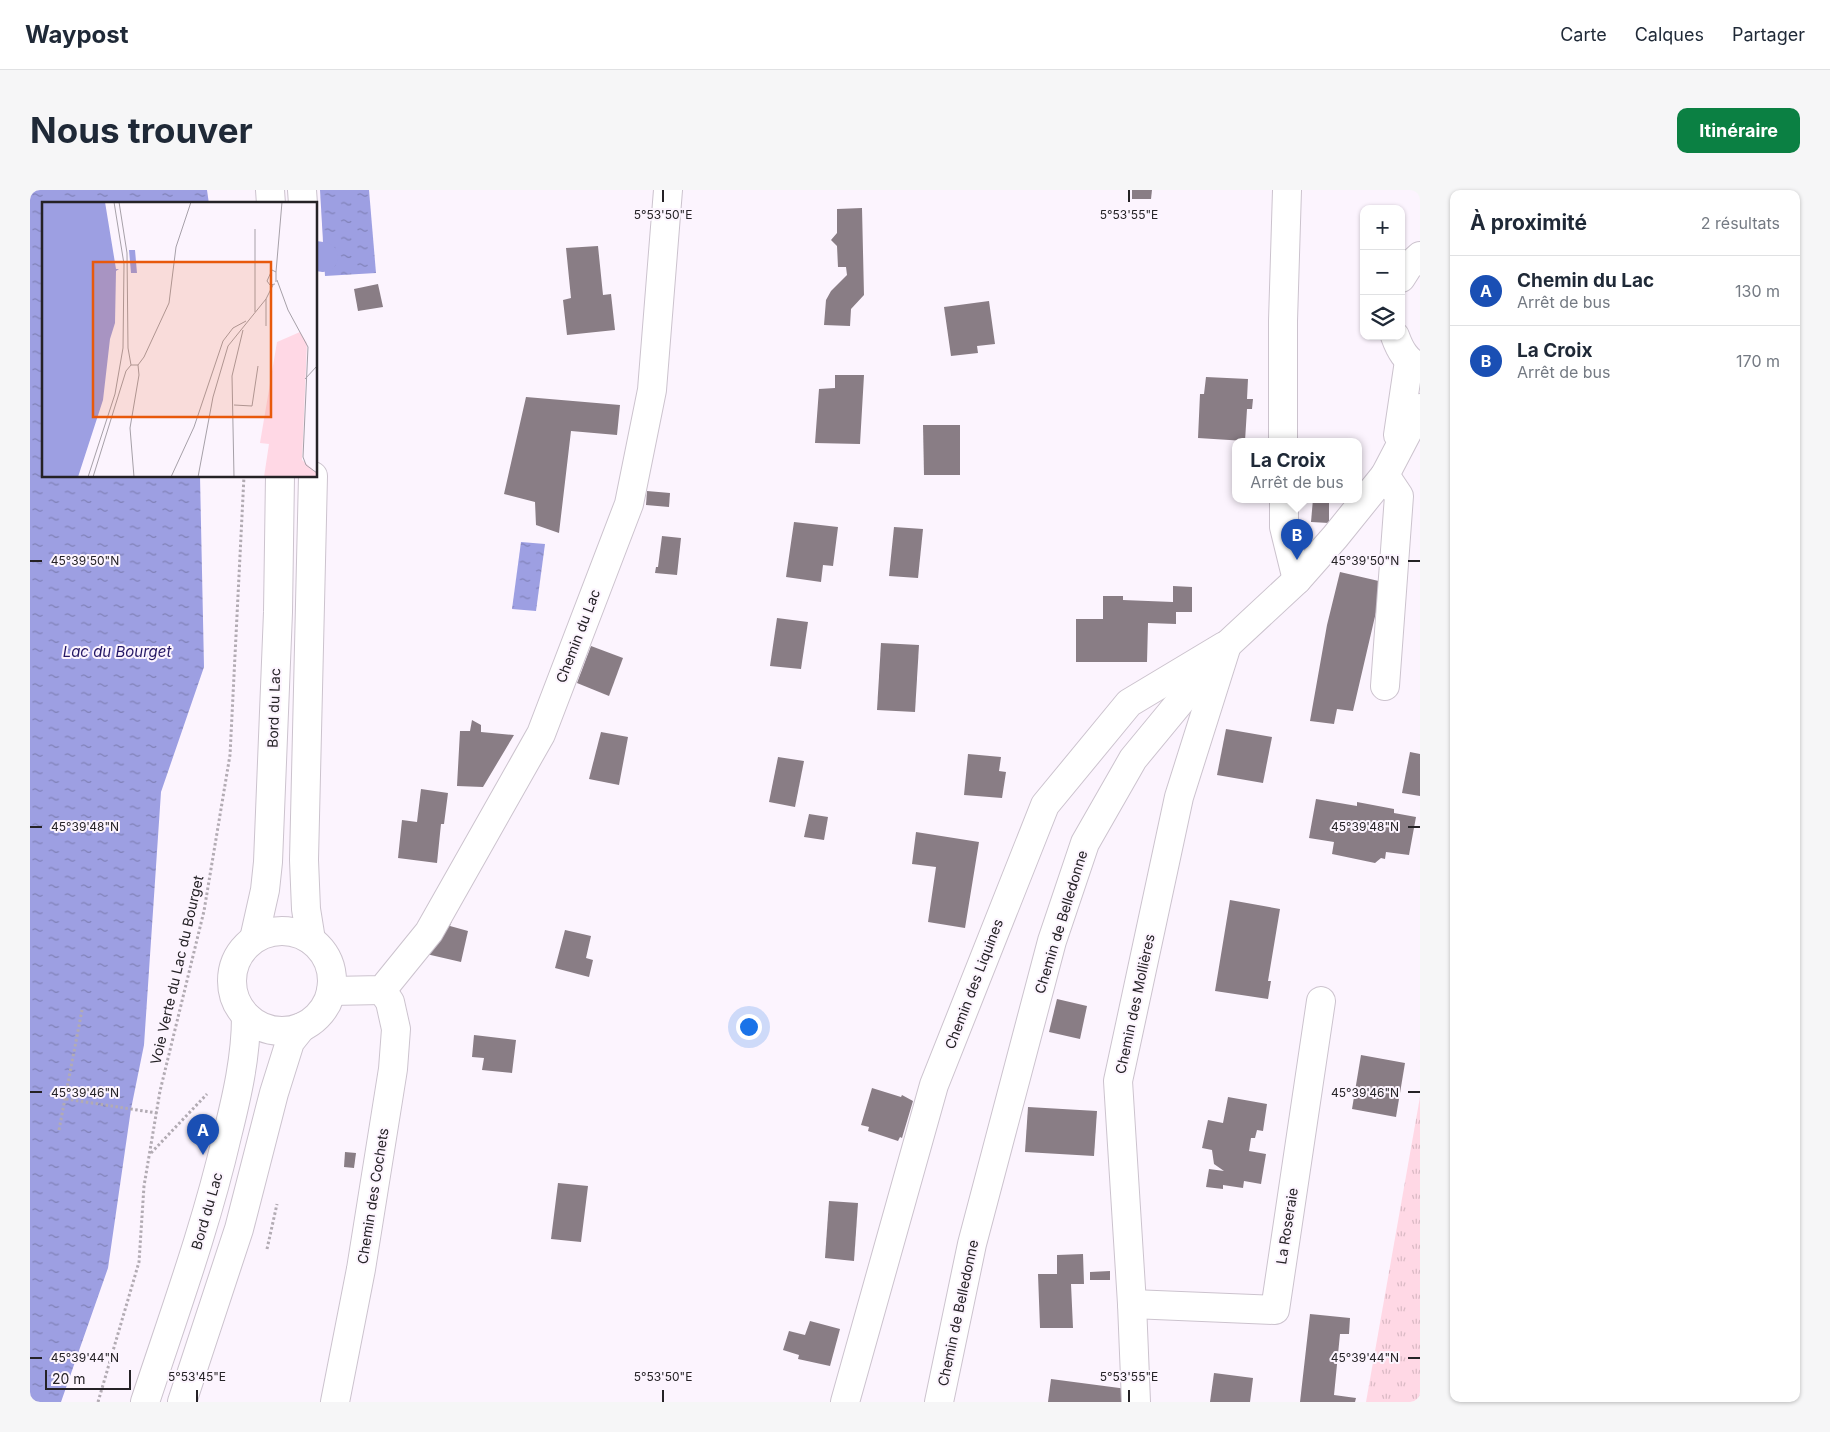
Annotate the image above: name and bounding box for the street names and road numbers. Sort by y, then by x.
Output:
street label: Chemin du Lac [552,587,603,685]
street label: Bord du Lac [264,668,283,748]
street label: Chemin de Belledonne [1031,848,1090,996]
street label: Voie Verte du Lac du Bourget [146,873,207,1066]
street label: Chemin des Liquines [941,916,1006,1051]
street label: Chemin des Mollières [1111,932,1158,1075]
street label: Chemin des Cochets [353,1127,392,1265]
street label: Bord du Lac [187,1170,226,1251]
street label: La Roseraie [1272,1186,1301,1265]
street label: Chemin de Belledonne [934,1238,981,1388]

